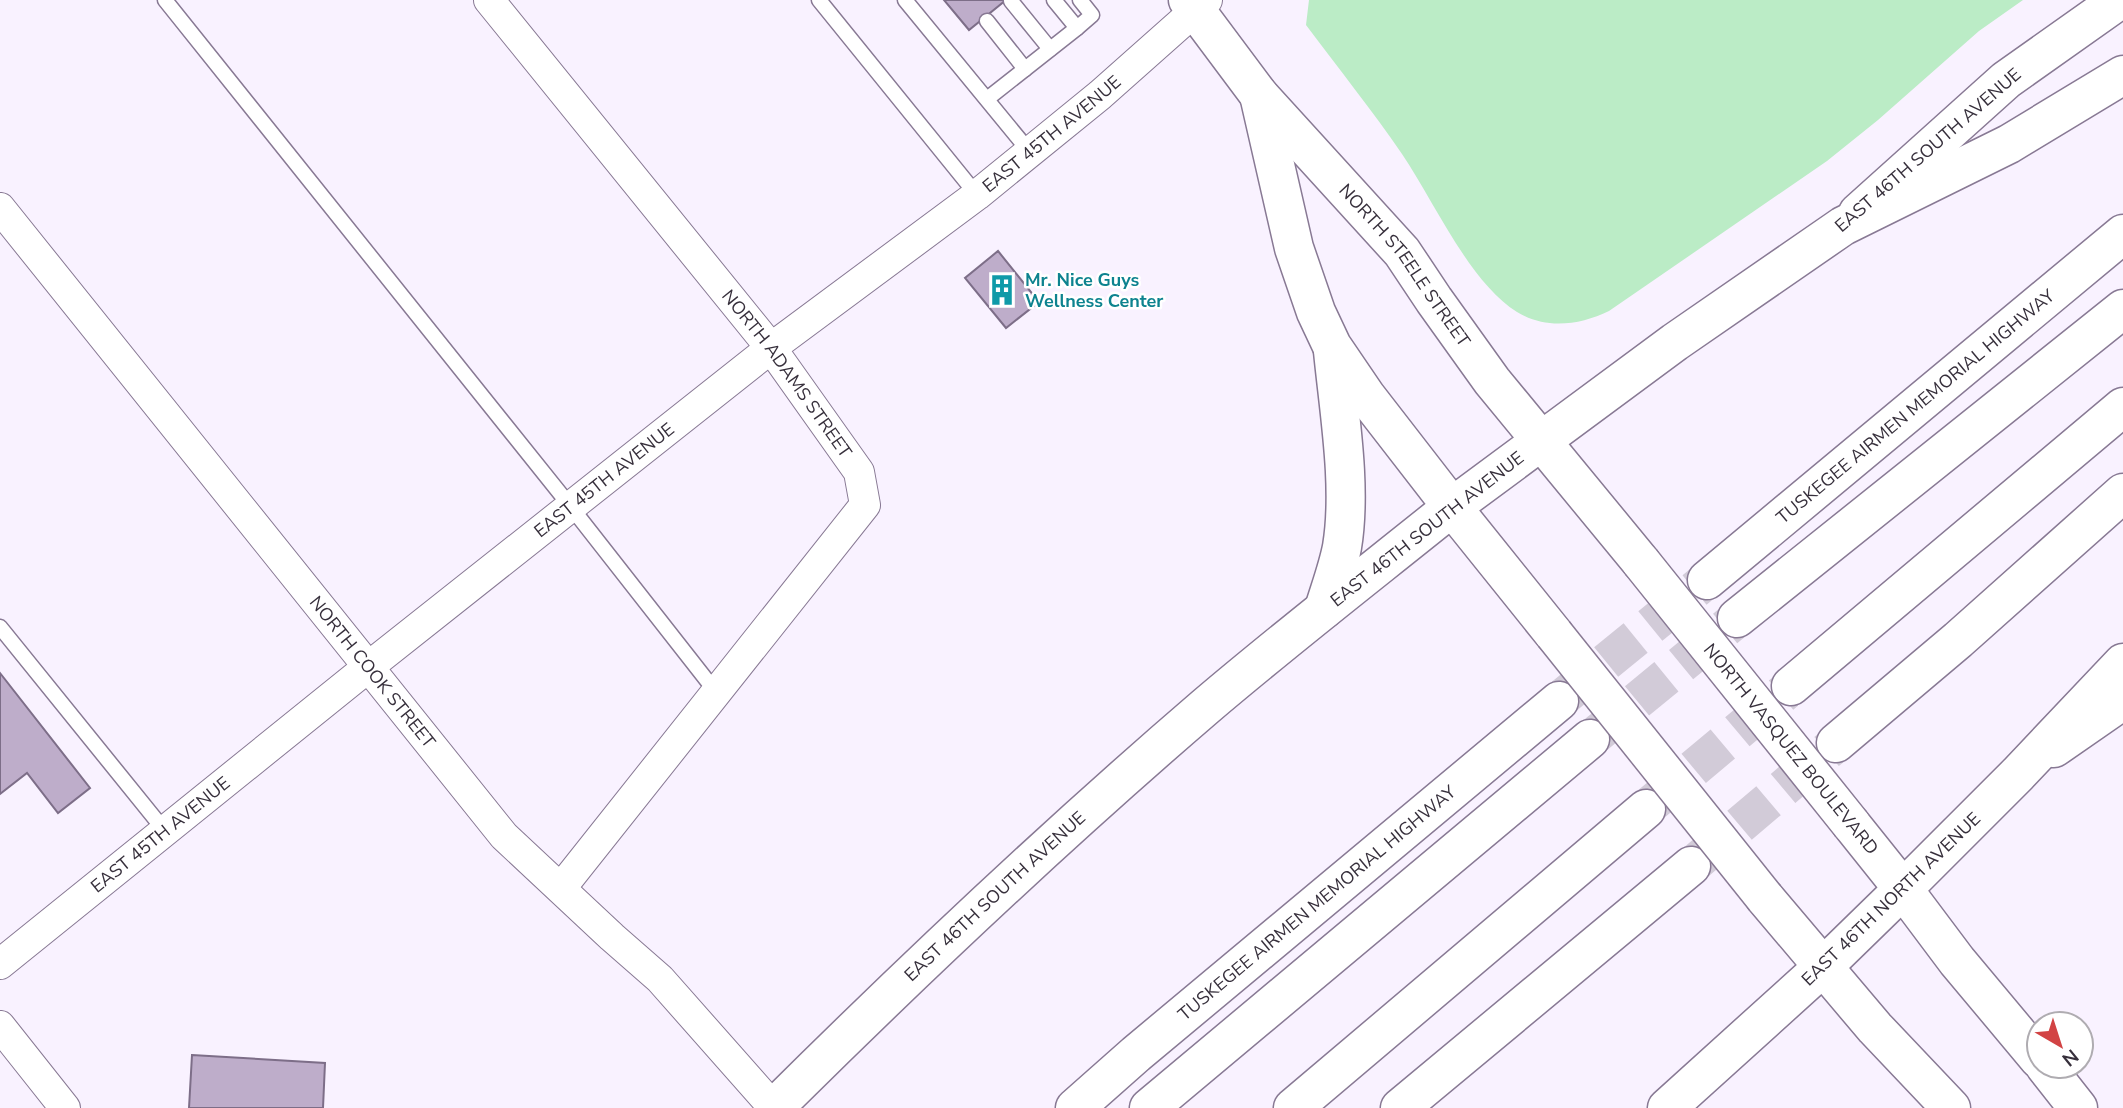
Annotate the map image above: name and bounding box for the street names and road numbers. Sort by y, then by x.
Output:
street label: EAST 46TH SOUTH AVENUE [1830,62,2026,238]
street label: EAST 45TH AVENUE [977,70,1126,198]
street label: NORTH STEELE STREET [1334,179,1476,352]
street label: TUSKEGEE AIRMEN MEMORIAL HIGHWAY [1771,284,2060,529]
street label: NORTH ADAMS STREET [716,285,857,463]
street label: EAST 45TH AVENUE [529,417,679,543]
street label: EAST 46TH SOUTH AVENUE [1325,446,1529,612]
street label: NORTH COOK STREET [304,591,441,753]
street label: NORTH VASQUEZ BOULEVARD [1698,638,1884,860]
street label: EAST 45TH AVENUE [86,771,235,898]
street label: TUSKEGEE AIRMEN MEMORIAL HIGHWAY [1173,780,1461,1026]
street label: EAST 46TH SOUTH AVENUE [899,806,1091,987]
street label: EAST 46TH NORTH AVENUE [1796,807,1986,991]

